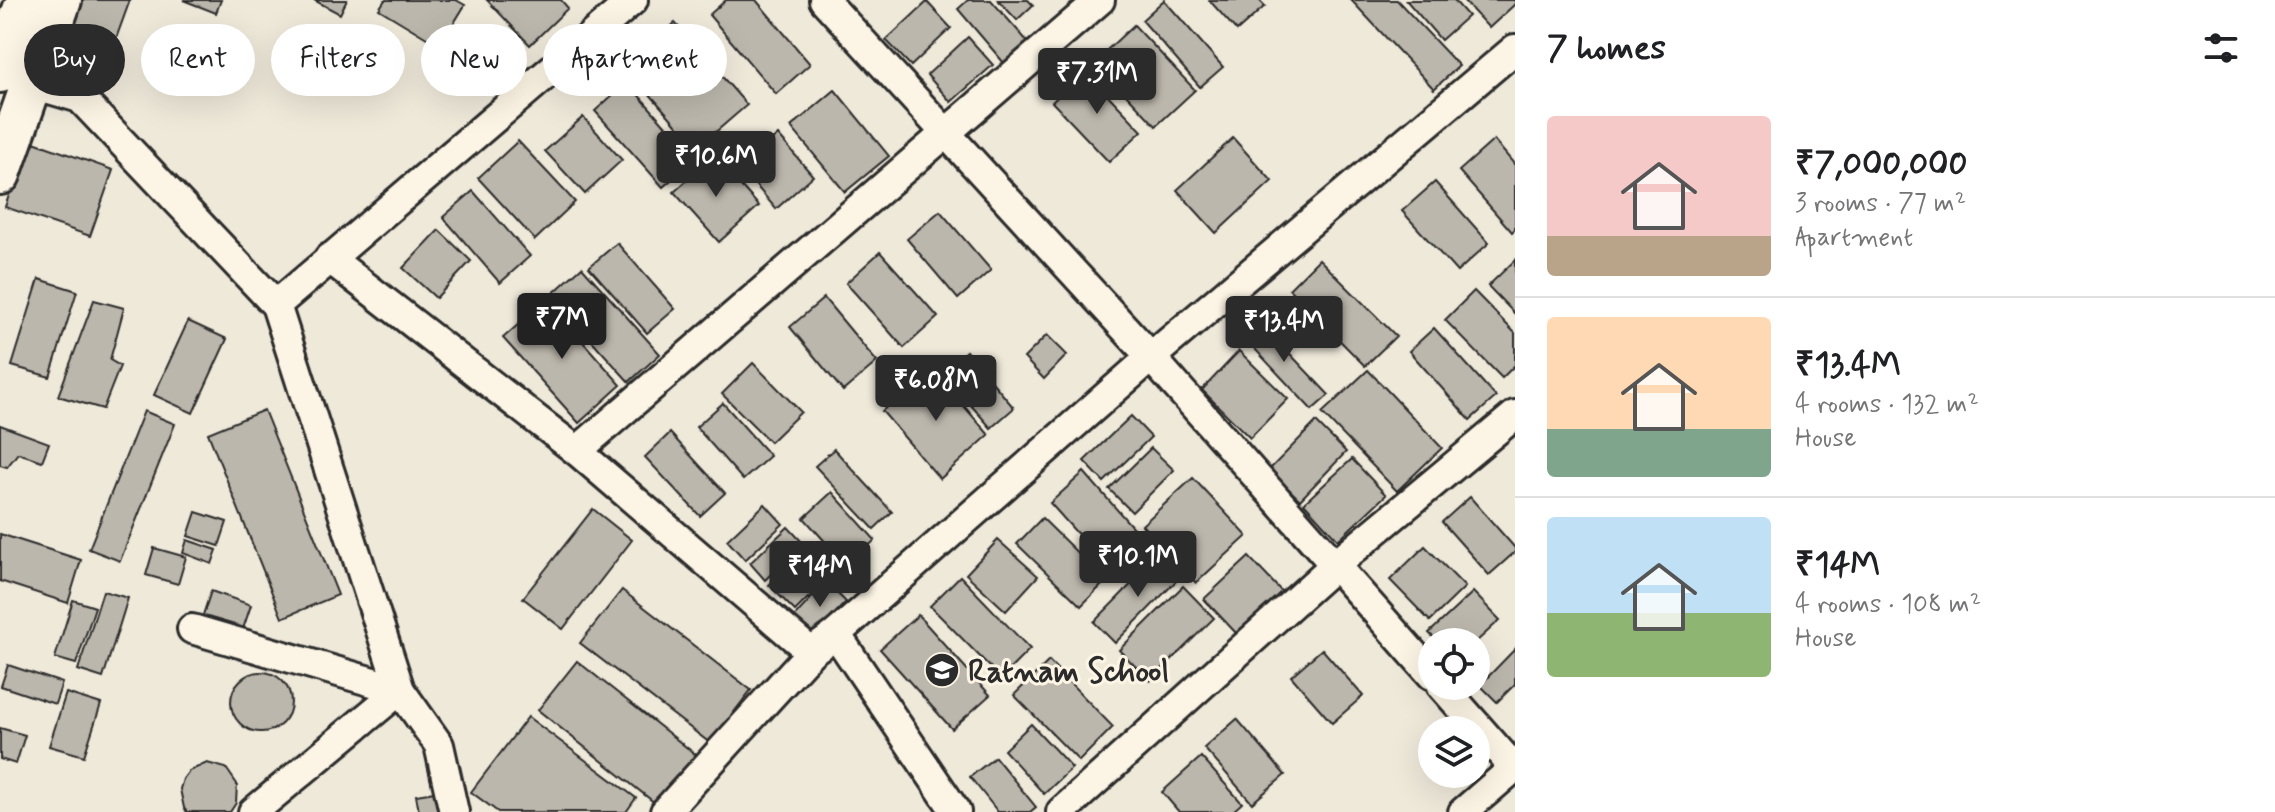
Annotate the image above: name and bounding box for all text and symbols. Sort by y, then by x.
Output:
chip: Buy [24,24,125,96]
chip: Rent [141,24,255,96]
chip: Filters [271,24,405,96]
chip: New [421,24,527,96]
chip: Apartment [543,24,727,96]
text: 7 homes [1547,26,1666,71]
icon: filters [2199,26,2243,70]
pin: ₹7.31M [1032,48,1162,116]
text: ₹7.31M [1056,57,1138,91]
pin: ₹10.6M [651,131,781,199]
text: ₹10.6M [675,140,757,174]
text: ₹7,000,000 [1795,142,1968,187]
icon: home [1611,148,1707,244]
text: 3 rooms · 77 m² [1795,187,1966,221]
text: Apartment [1795,221,1913,255]
pin: ₹7M [523,293,601,361]
pin: ₹13.4M [1219,296,1349,364]
text: ₹7M [535,302,589,336]
text: ₹13.4M [1244,305,1324,339]
text: ₹13.4M [1795,343,1901,388]
icon: home [1611,349,1707,445]
pin: ₹6.08M [871,355,1001,423]
text: ₹6.08M [893,364,979,398]
text: 4 rooms · 132 m² [1795,388,1979,422]
text: House [1795,422,1856,456]
pin: ₹10.1M [1073,531,1203,599]
text: ₹10.1M [1097,540,1179,574]
pin: ₹14M [773,541,867,609]
text: ₹14M [1795,543,1880,588]
icon: home [1611,549,1707,645]
text: ₹14M [787,550,853,584]
text: 4 rooms · 108 m² [1795,588,1981,622]
text: House [1795,622,1856,656]
map controls [1418,628,1490,788]
button: locate [1418,628,1490,700]
school or university icon: Ratnam School [923,651,961,689]
place label: Ratnam School [968,651,1169,693]
button: layers [1418,716,1490,788]

